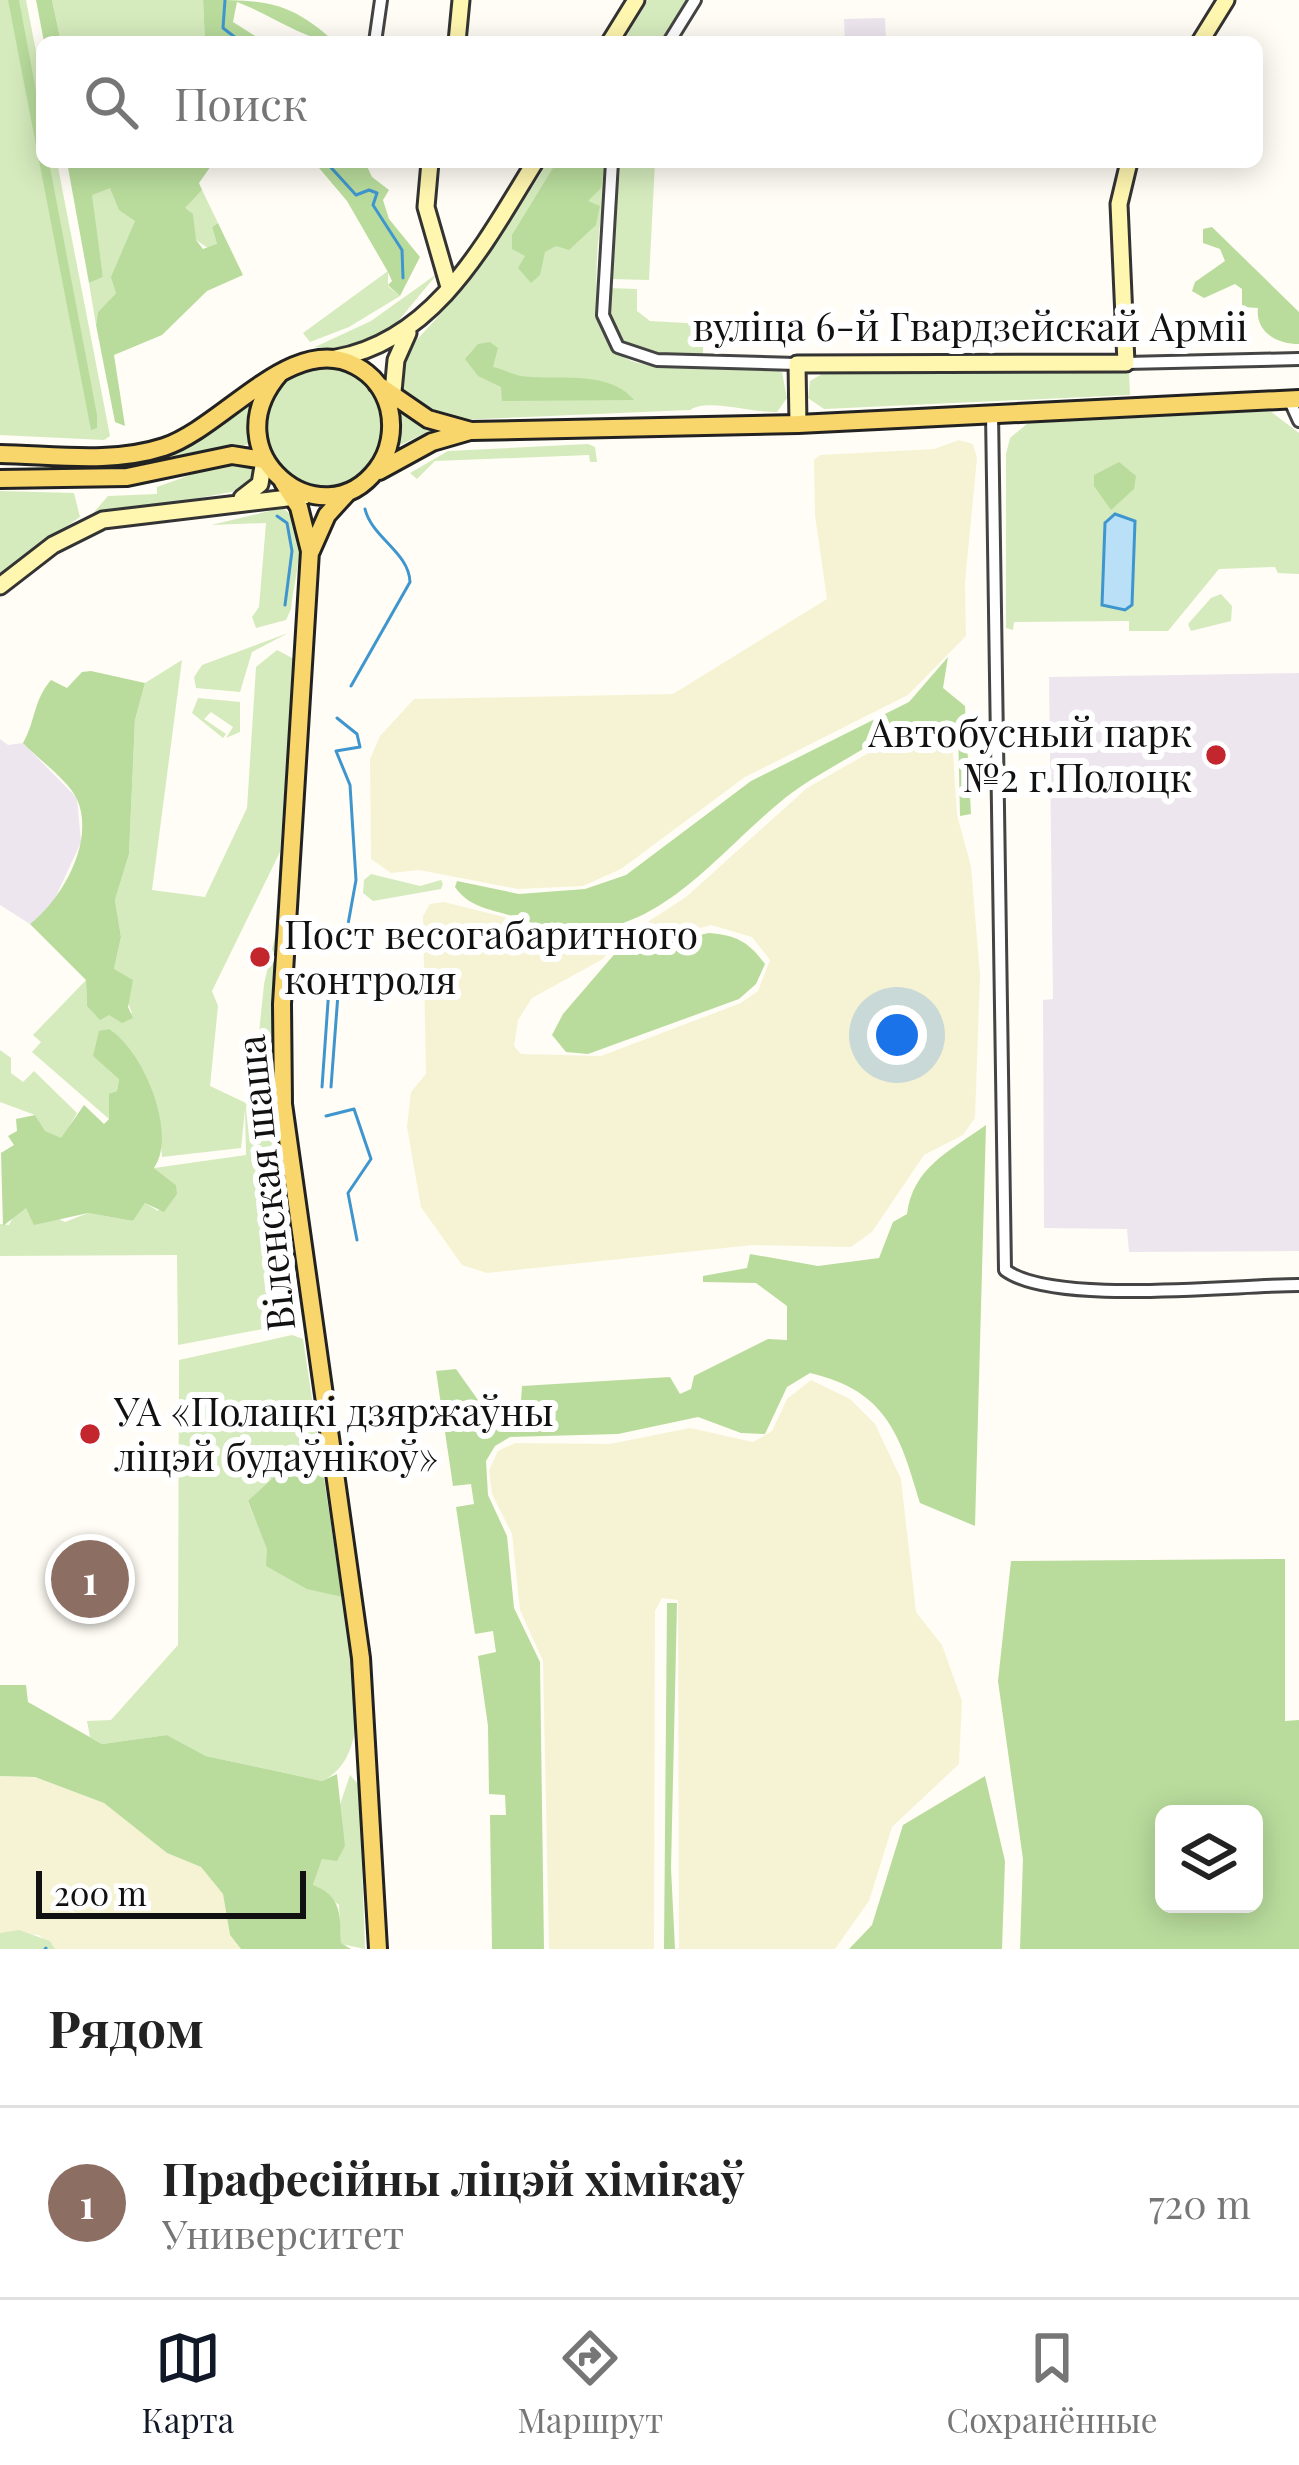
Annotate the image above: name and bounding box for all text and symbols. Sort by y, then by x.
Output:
search box [36,36,1263,168]
icon: search [78,69,144,135]
text: Поиск [174,72,308,132]
street label: вуліца 6-й Гвардзейскай Арміі [692,299,1248,351]
place label: Автобусный парк №2 г.Полоцк [868,705,1192,802]
marker: Автобусный парк №2 г.Полоцк [1203,742,1229,768]
place label: Пост весогабаритного контроля [284,907,698,1004]
marker: Пост весогабаритного контроля [247,944,273,970]
your location [867,1005,927,1065]
street label: Віленская шаша [223,1032,305,1334]
place label: УА «Полацкі дзяржаўны ліцэй будаўнікоў» [113,1384,554,1481]
marker: УА «Полацкі дзяржаўны ліцэй будаўнікоў» [77,1421,103,1447]
pin: 1 [51,1534,129,1624]
map controls [1155,1805,1263,1913]
button: layers [1155,1805,1263,1913]
scale bar [36,1865,306,1918]
text: 200 m [54,1870,147,1914]
text: Рядом [48,1993,204,2061]
text: Прафесійны ліцэй хімікаў [162,2147,745,2207]
text: 1 [80,2177,94,2229]
text: 720 m [1149,2177,1251,2229]
text: Университет [162,2207,404,2259]
tab: Карта [142,2325,234,2441]
tab: Маршрут [518,2325,663,2441]
tab: Сохранённые [946,2325,1157,2441]

